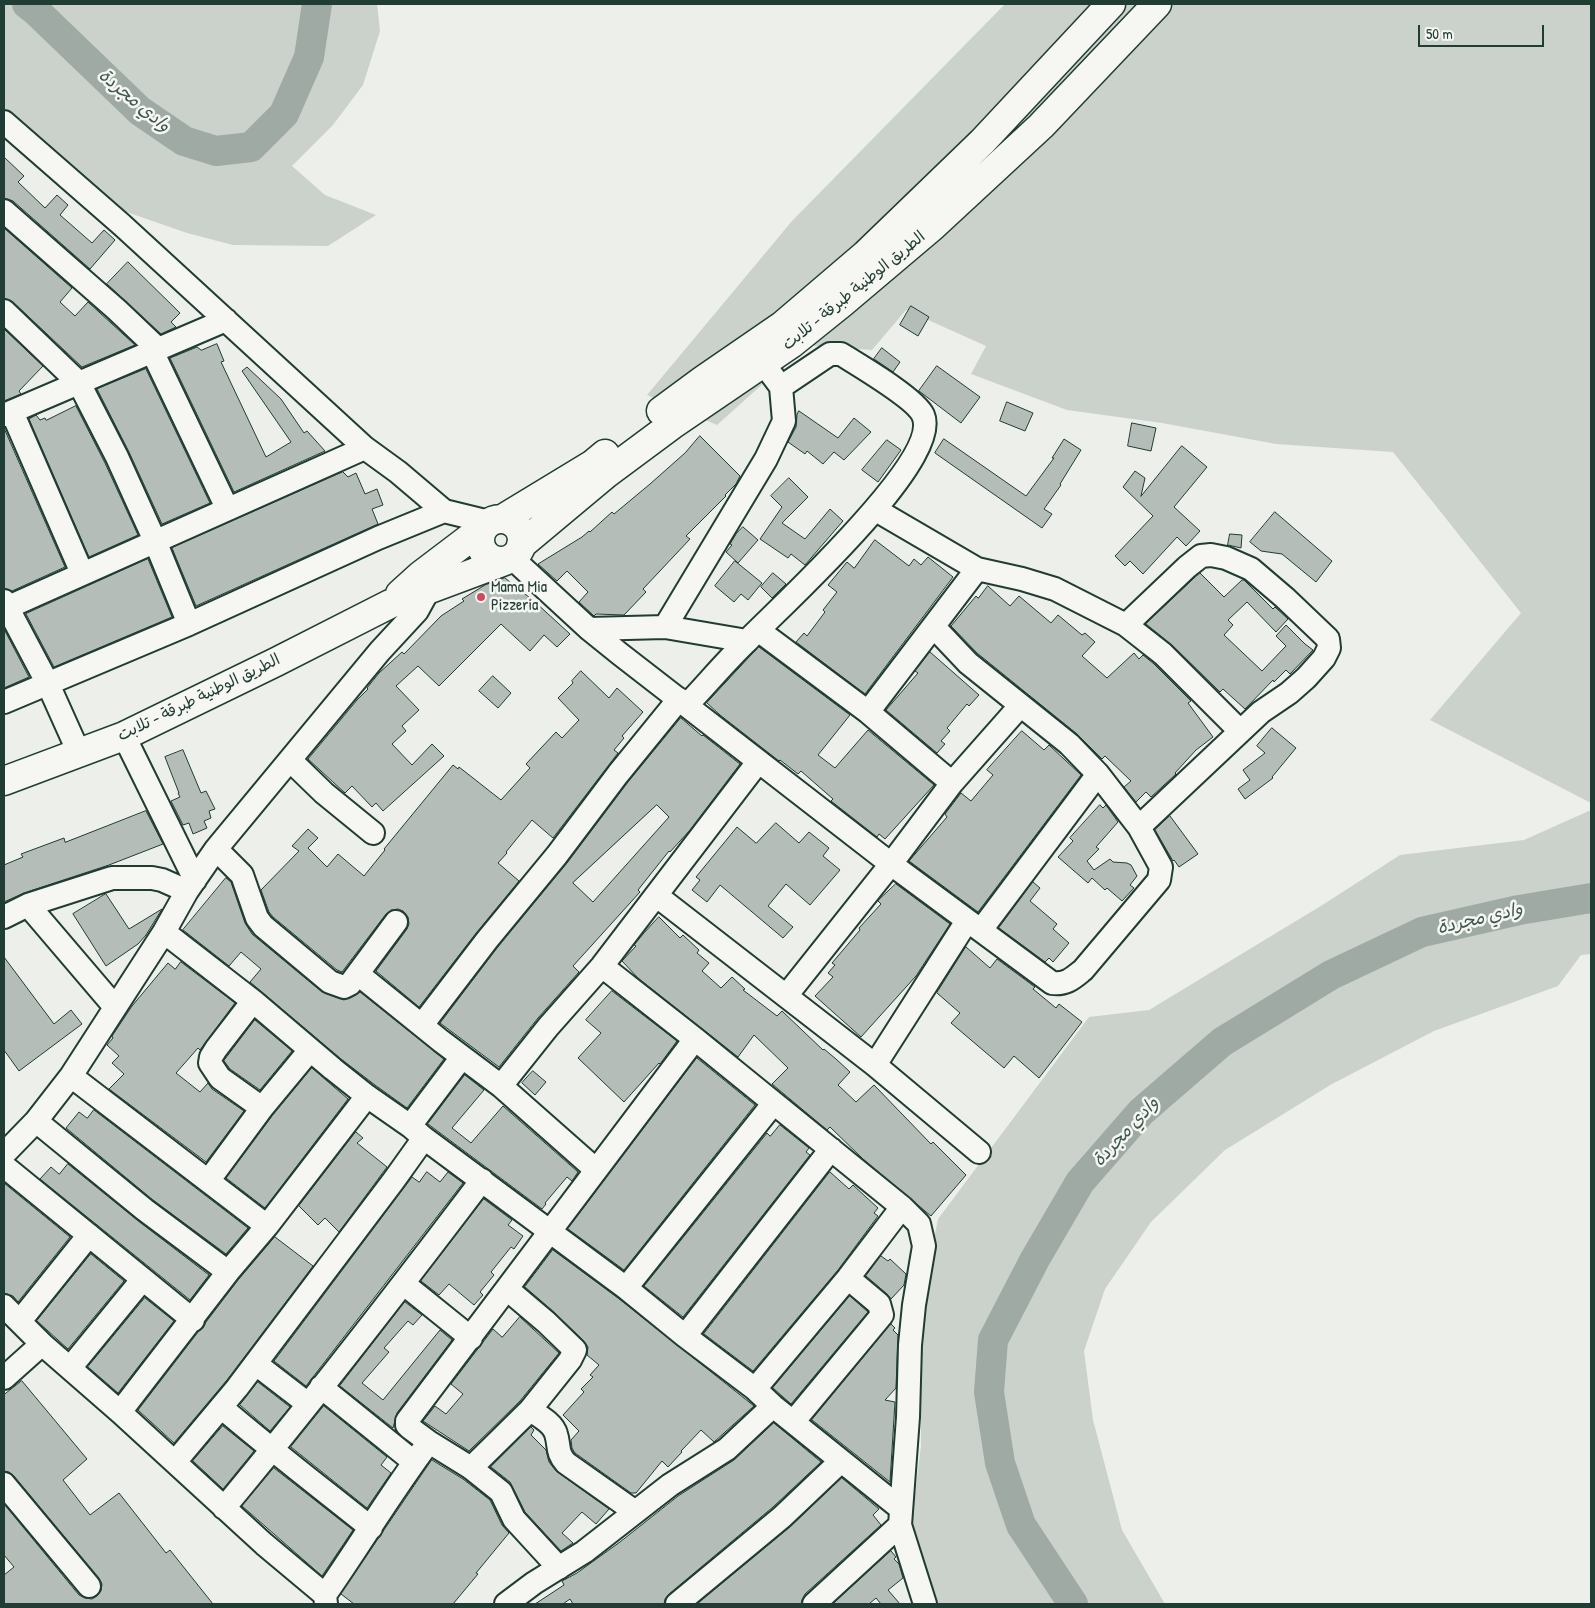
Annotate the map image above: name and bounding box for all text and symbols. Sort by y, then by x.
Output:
scale bar [1420,15,1546,47]
text: 50 m [1426,23,1453,44]
water label: وادي مجردة [94,65,174,137]
street label: الطريق الوطنية طبرقة - تلابت [779,227,929,355]
place label: Mama Mia Pizzeria [491,578,547,616]
marker: Mama Mia Pizzeria [475,591,487,603]
street label: الطريق الوطنية طبرقة - تلابت [115,650,283,746]
water label: وادي مجردة [1435,899,1525,939]
water label: وادي مجردة [1088,1093,1164,1171]

